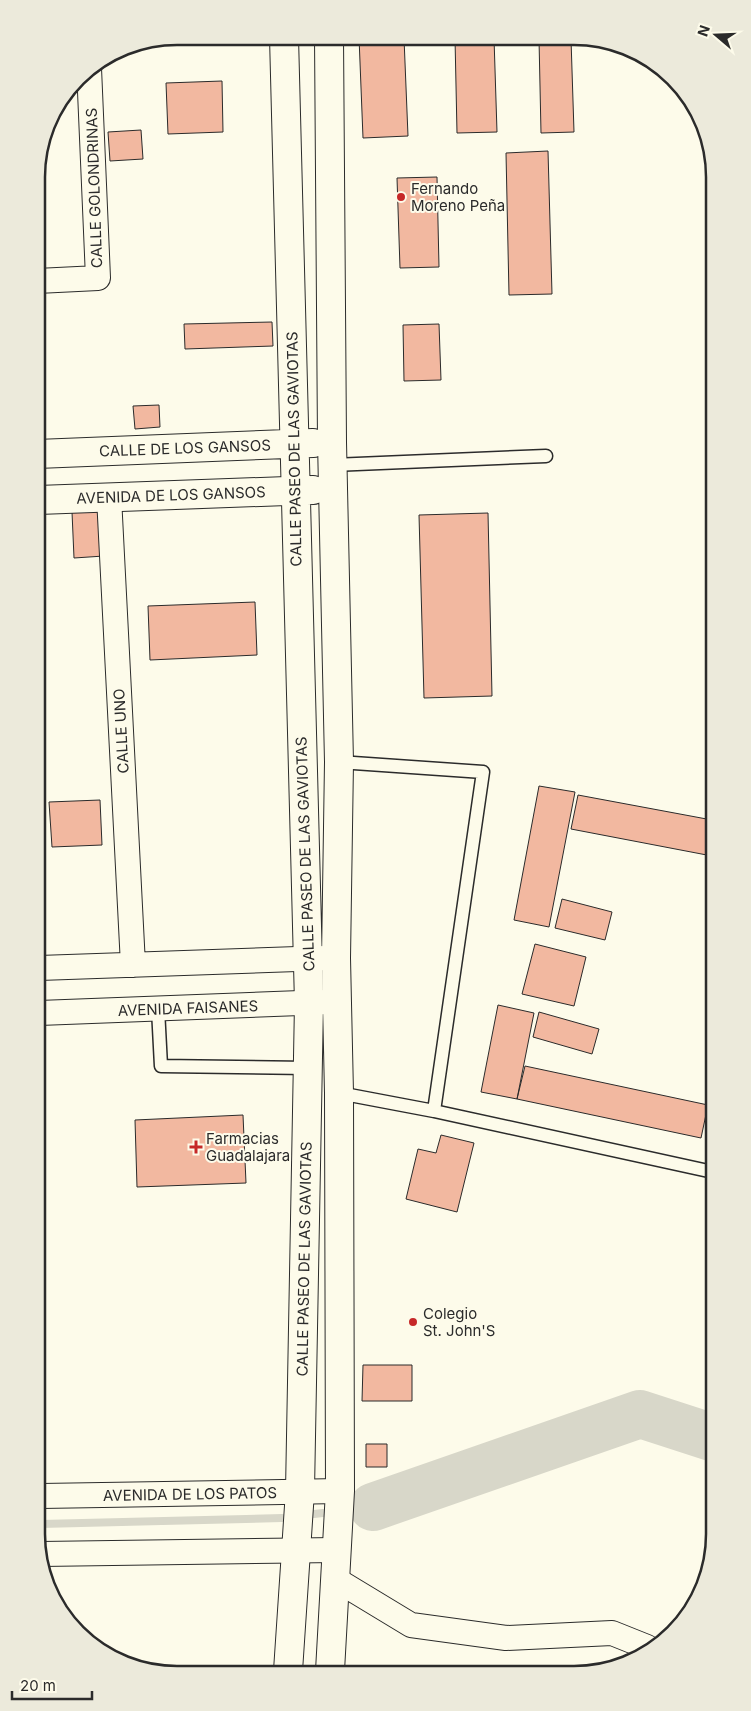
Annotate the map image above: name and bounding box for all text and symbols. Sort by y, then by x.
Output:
north arrow [691,10,741,60]
text: N [693,23,713,38]
street label: CALLE GOLONDRINAS [82,107,106,269]
place label: Fernando Moreno Peña [411,179,505,215]
marker: Fernando Moreno Peña [395,191,407,203]
street label: CALLE PASEO DE LAS GAVIOTAS [282,331,306,567]
street label: CALLE DE LOS GANSOS [99,436,271,460]
street label: AVENIDA DE LOS GANSOS [76,482,266,508]
street label: CALLE UNO [109,688,133,774]
street label: CALLE PASEO DE LAS GAVIOTAS [291,736,319,972]
street label: AVENIDA FAISANES [117,996,259,1020]
place label: Farmacias Guadalajara [206,1129,290,1165]
marker: Farmacias Guadalajara [190,1141,202,1153]
street label: CALLE PASEO DE LAS GAVIOTAS [292,1141,316,1377]
place label: Colegio St. John'S [423,1304,495,1340]
marker: Colegio St. John'S [407,1316,419,1328]
street label: AVENIDA DE LOS PATOS [103,1483,277,1505]
scale bar [12,1668,92,1700]
text: 20 m [20,1676,56,1695]

